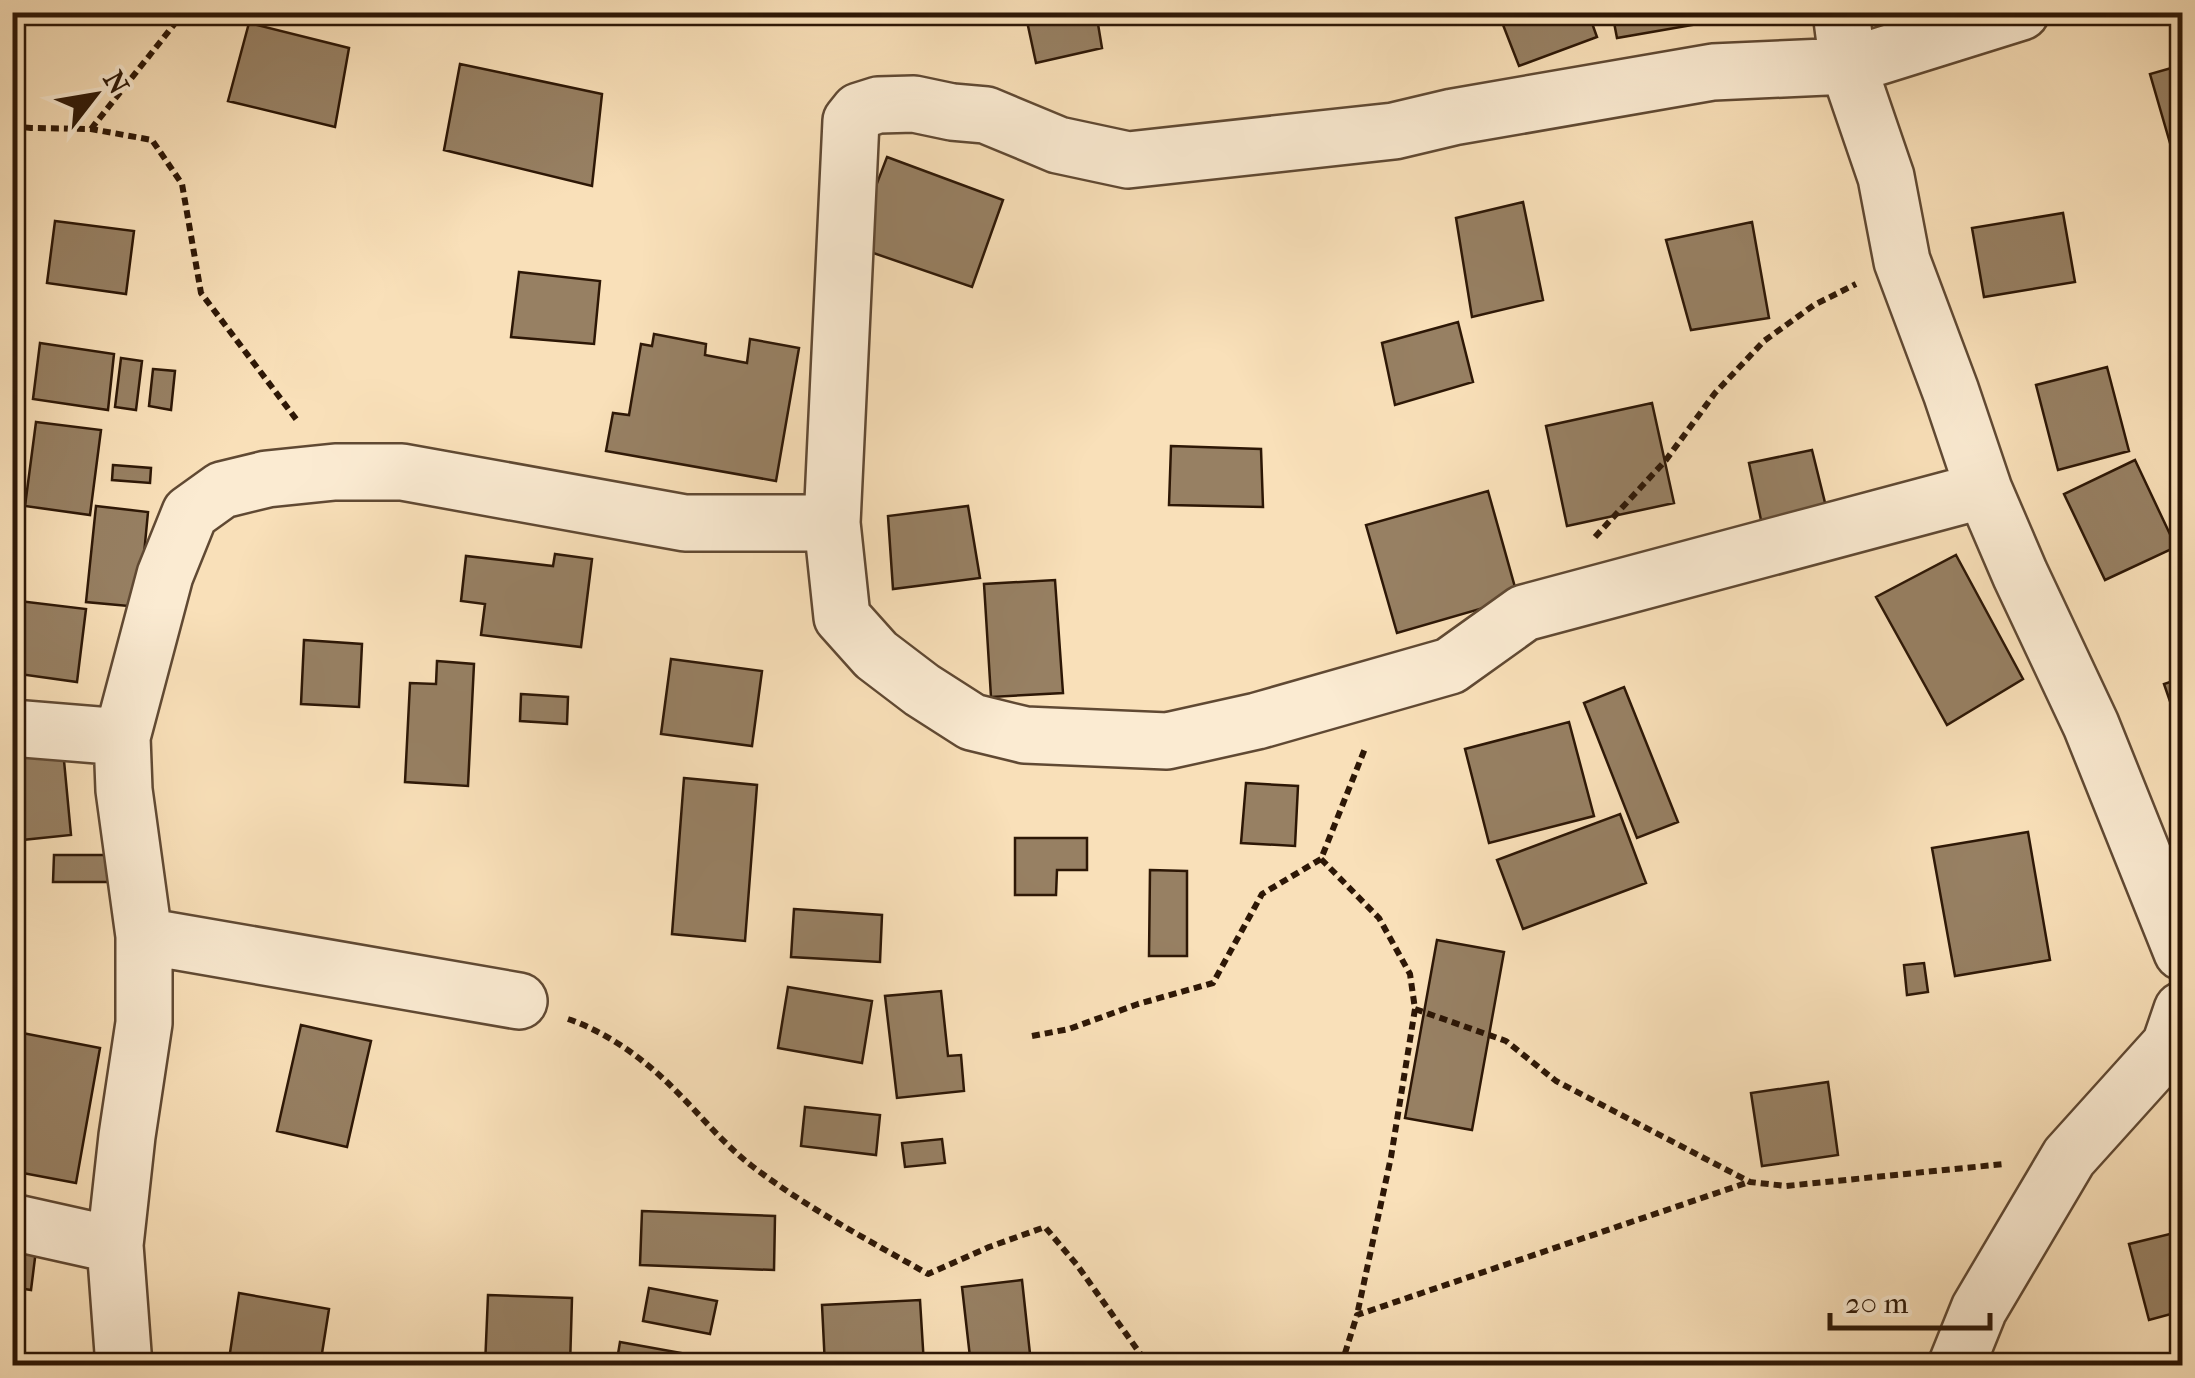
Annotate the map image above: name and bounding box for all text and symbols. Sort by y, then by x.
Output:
north arrow [45,45,145,145]
text: N [96,65,136,101]
scale bar [1830,1268,1990,1330]
text: 20 m [1845,1286,1908,1321]

